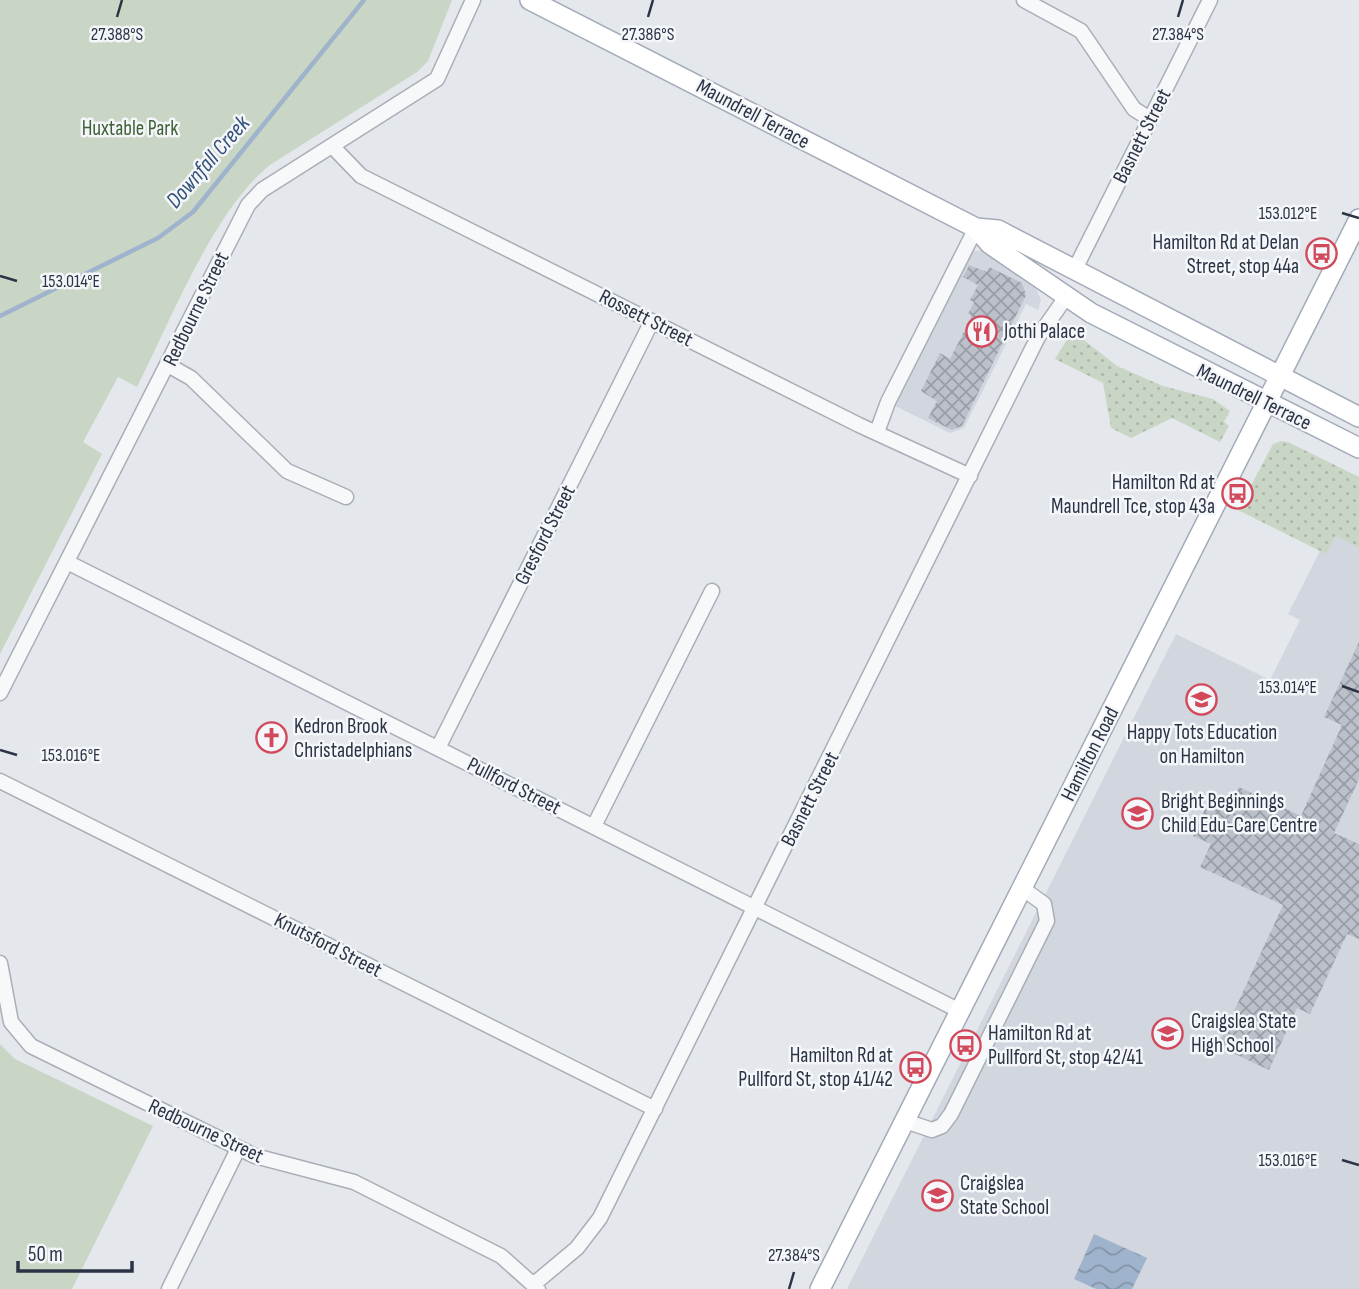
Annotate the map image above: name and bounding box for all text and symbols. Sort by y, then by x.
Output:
text: 27.388°S [91,24,144,45]
text: 27.386°S [622,24,675,45]
text: 27.384°S [1152,24,1204,45]
street label: Maundrell Terrace [692,74,814,154]
street label: Basnett Street [1108,85,1176,187]
water label: Downfall Creek [160,109,257,214]
park label: Huxtable Park [82,116,178,141]
text: 153.012°E [1259,203,1317,224]
place label: Hamilton Rd at Delan Street, stop 44a [1153,230,1299,279]
bus stop icon: Hamilton Rd at Delan Street, stop 44a [1305,237,1339,271]
street label: Redbourne Street [158,248,234,370]
text: 153.014°E [42,271,100,292]
street label: Rossett Street [595,284,697,352]
restaurant icon: Jothi Palace [964,314,998,348]
place label: Jothi Palace [1003,319,1085,344]
street label: Maundrell Terrace [1193,358,1315,436]
place label: Hamilton Rd at Maundrell Tce, stop 43a [1051,470,1215,519]
bus stop icon: Hamilton Rd at Maundrell Tce, stop 43a [1221,477,1255,511]
street label: Gresford Street [509,481,581,589]
text: 153.014°E [1259,677,1317,698]
school or university icon: Happy Tots Education on Hamilton [1185,683,1219,717]
street label: Hamilton Road [1056,703,1124,805]
place label: Kedron Brook Christadelphians [294,714,412,763]
place label: Happy Tots Education on Hamilton [1127,720,1277,769]
church icon: Kedron Brook Christadelphians [254,721,288,755]
text: 153.016°E [42,745,100,766]
street label: Basnett Street [776,748,844,850]
street label: Pullford Street [463,752,565,820]
place label: Bright Beginnings Child Edu-Care Centre [1161,789,1317,838]
school or university icon: Bright Beginnings Child Edu-Care Centre [1121,796,1155,830]
street label: Knutsford Street [270,907,386,983]
place label: Craigslea State High School [1191,1009,1297,1058]
school or university icon: Craigslea State High School [1151,1016,1185,1050]
place label: Hamilton Rd at Pullford St, stop 42/41 [988,1021,1143,1070]
bus stop icon: Hamilton Rd at Pullford St, stop 42/41 [948,1028,982,1062]
place label: Hamilton Rd at Pullford St, stop 41/42 [738,1043,893,1092]
bus stop icon: Hamilton Rd at Pullford St, stop 41/42 [899,1050,933,1084]
street label: Redbourne Street [145,1093,267,1169]
text: 153.016°E [1259,1150,1317,1171]
place label: Craigslea State School [960,1171,1049,1220]
school or university icon: Craigslea State School [920,1178,954,1212]
scale bar [18,1230,131,1274]
text: 50 m [28,1242,63,1267]
text: 27.384°S [768,1245,820,1266]

